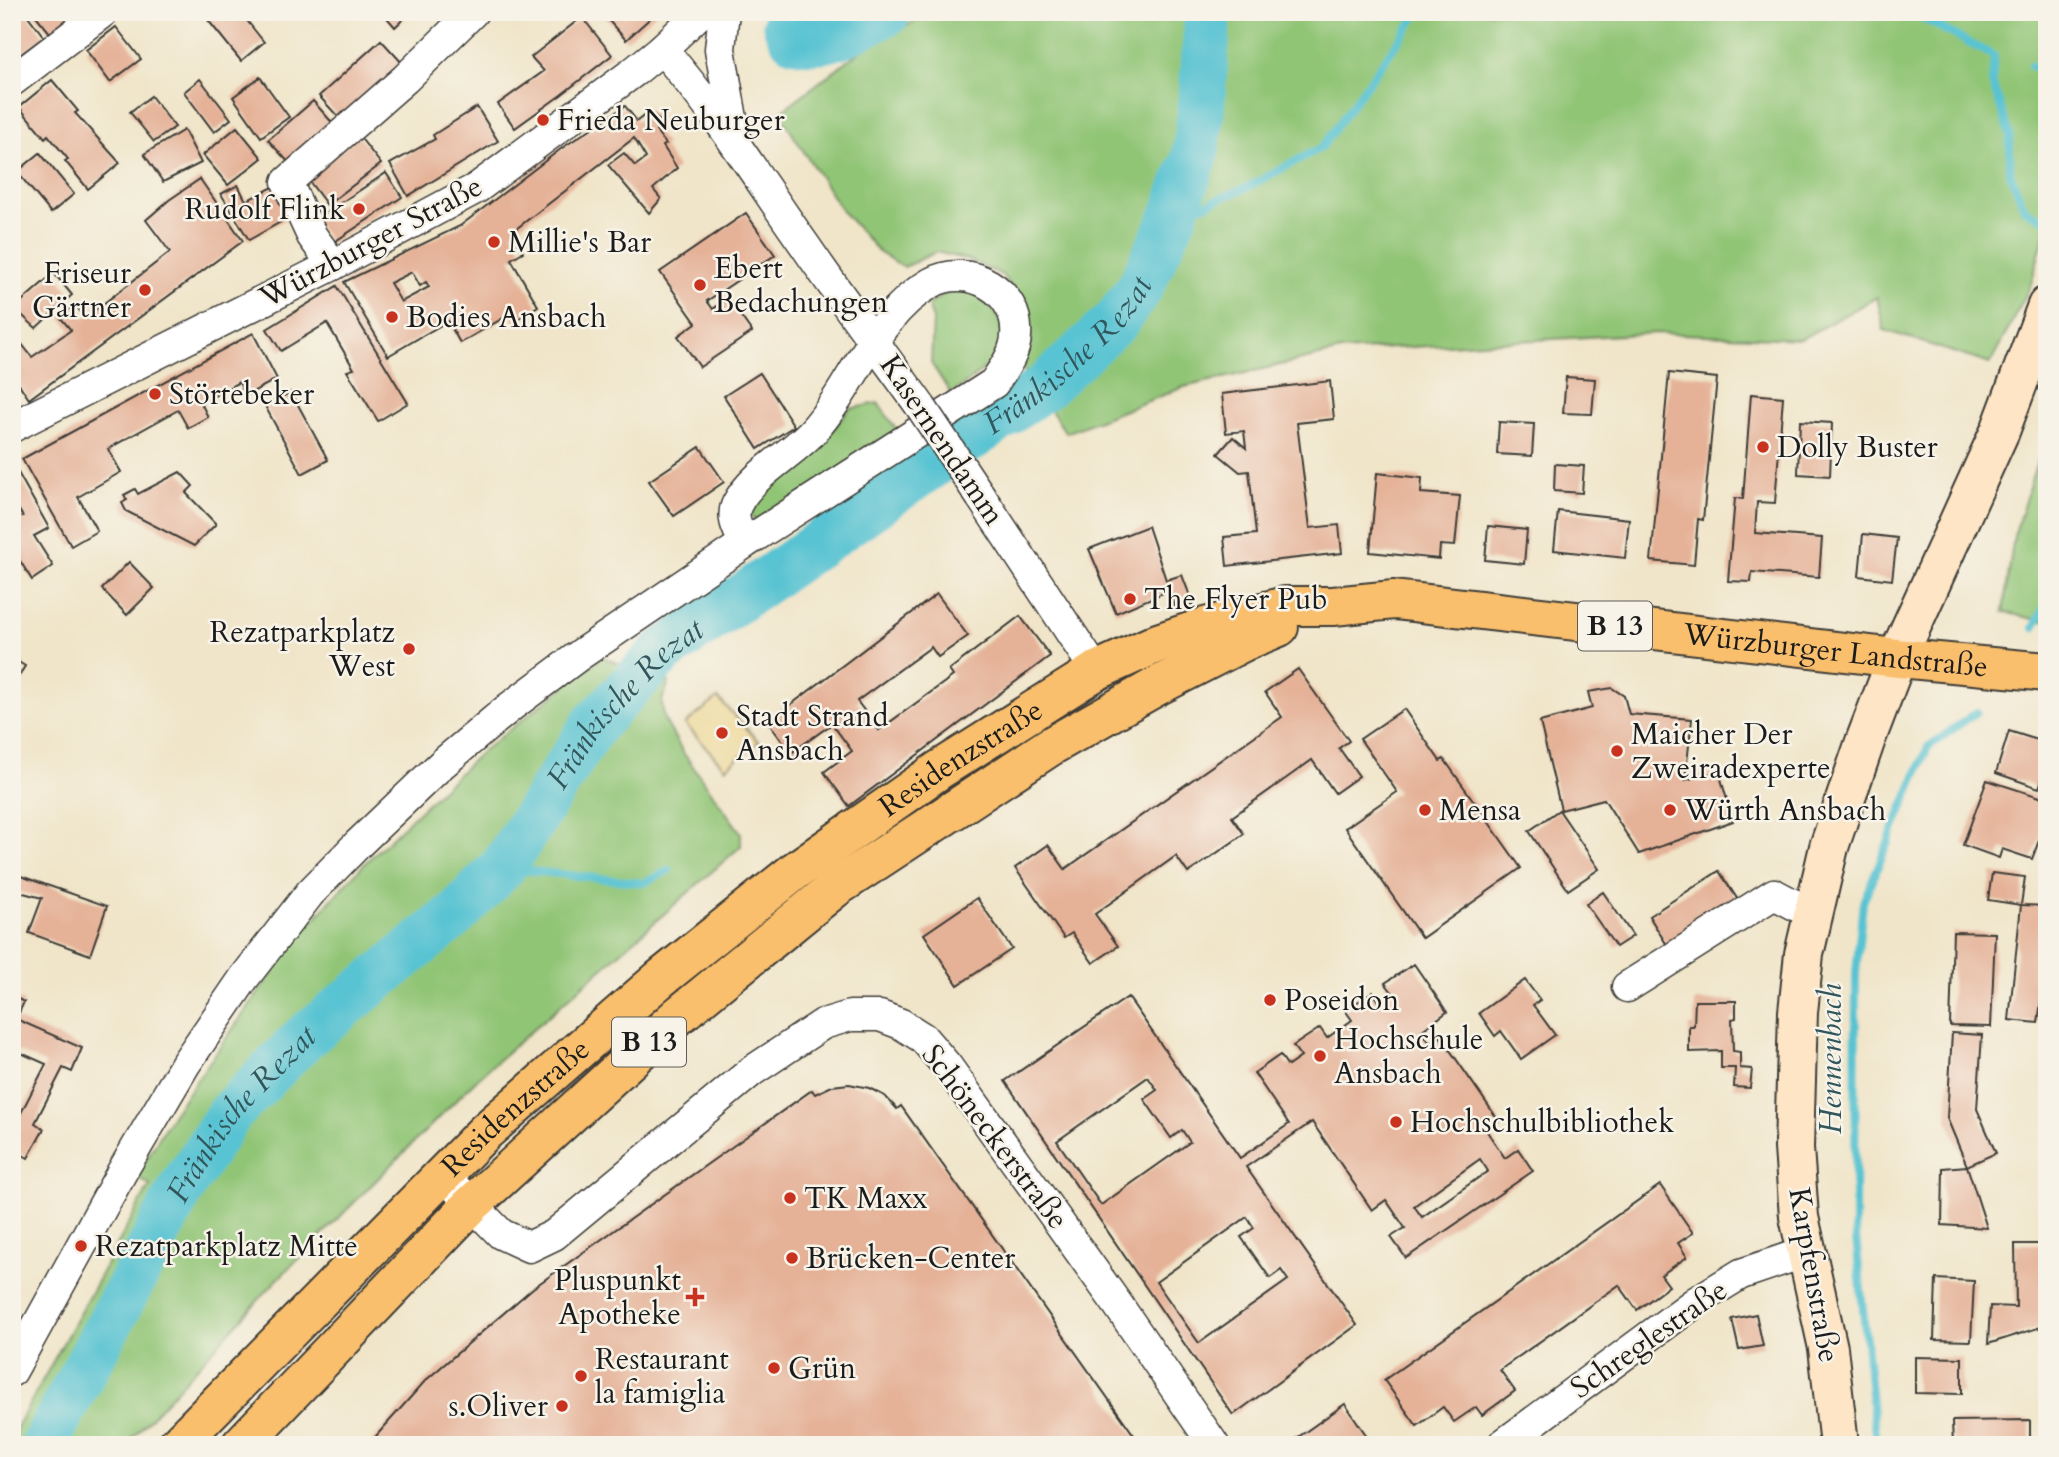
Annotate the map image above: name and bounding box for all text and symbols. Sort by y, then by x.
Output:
place label: Frieda Neuburger [557,100,785,141]
marker: Frieda Neuburger [535,112,551,128]
street label: Würzburger Straße [252,166,490,318]
place label: Rudolf Flink [184,189,345,230]
marker: Rudolf Flink [351,201,367,217]
place label: Millie's Bar [508,222,651,263]
marker: Millie's Bar [486,234,502,250]
place label: Ebert Bedachungen [714,248,888,323]
place label: Friseur Gärtner [32,253,131,328]
water label: Fränkische Rezat [974,269,1164,445]
marker: Ebert Bedachungen [692,277,708,293]
marker: Friseur Gärtner [137,282,153,298]
place label: Bodies Ansbach [406,297,607,338]
marker: Bodies Ansbach [384,309,400,325]
street label: Kasernendamm [870,347,1015,534]
place label: Störtebeker [169,374,314,415]
marker: Störtebeker [147,386,163,402]
place label: Dolly Buster [1777,427,1938,468]
marker: Dolly Buster [1755,439,1771,455]
place label: The Flyer Pub [1144,579,1328,620]
marker: The Flyer Pub [1122,591,1138,607]
road number: B 13 [1578,602,1652,650]
water label: Fränkische Rezat [536,608,713,797]
place label: Rezatparkplatz West [209,612,396,687]
street label: Würzburger Landstraße [1680,613,1990,687]
marker: Rezatparkplatz West [401,641,417,657]
street label: Residenzstraße [870,689,1050,827]
place label: Stadt Strand Ansbach [736,696,888,771]
place label: Maicher Der Zweiradexperte [1631,714,1831,789]
marker: Stadt Strand Ansbach [714,725,730,741]
marker: Maicher Der Zweiradexperte [1609,743,1625,759]
place label: Mensa [1439,790,1521,831]
place label: Würth Ansbach [1683,790,1887,831]
marker: Mensa [1417,802,1433,818]
marker: Würth Ansbach [1662,802,1678,818]
place label: Poseidon [1284,980,1399,1021]
water label: Hennenbach [1809,983,1853,1135]
marker: Poseidon [1262,992,1278,1008]
water label: Fränkische Rezat [156,1014,326,1210]
road number: B 13 [612,1018,686,1066]
place label: Hochschule Ansbach [1334,1019,1483,1094]
street label: Residenzstraße [432,1029,598,1186]
street label: Schöneckerstraße [912,1036,1078,1238]
marker: Hochschule Ansbach [1312,1048,1328,1064]
place label: Hochschulbibliothek [1410,1102,1674,1143]
marker: Hochschulbibliothek [1388,1114,1404,1130]
place label: TK Maxx [804,1178,928,1219]
street label: Karpfenstraße [1778,1184,1850,1366]
marker: TK Maxx [782,1190,798,1206]
place label: Rezatparkplatz Mitte [95,1226,358,1267]
marker: Rezatparkplatz Mitte [73,1238,89,1254]
place label: Brücken-Center [806,1238,1015,1279]
marker: Brücken-Center [784,1250,800,1266]
place label: Pluspunkt Apotheke [554,1260,682,1335]
street label: Schreglestraße [1562,1270,1736,1408]
marker: Pluspunkt Apotheke [687,1289,703,1305]
place label: Restaurant la famiglia [595,1339,729,1414]
place label: Grün [788,1348,856,1389]
marker: Grün [766,1360,782,1376]
marker: Restaurant la famiglia [573,1368,589,1384]
place label: s.Oliver [449,1386,548,1427]
marker: s.Oliver [554,1398,570,1414]

